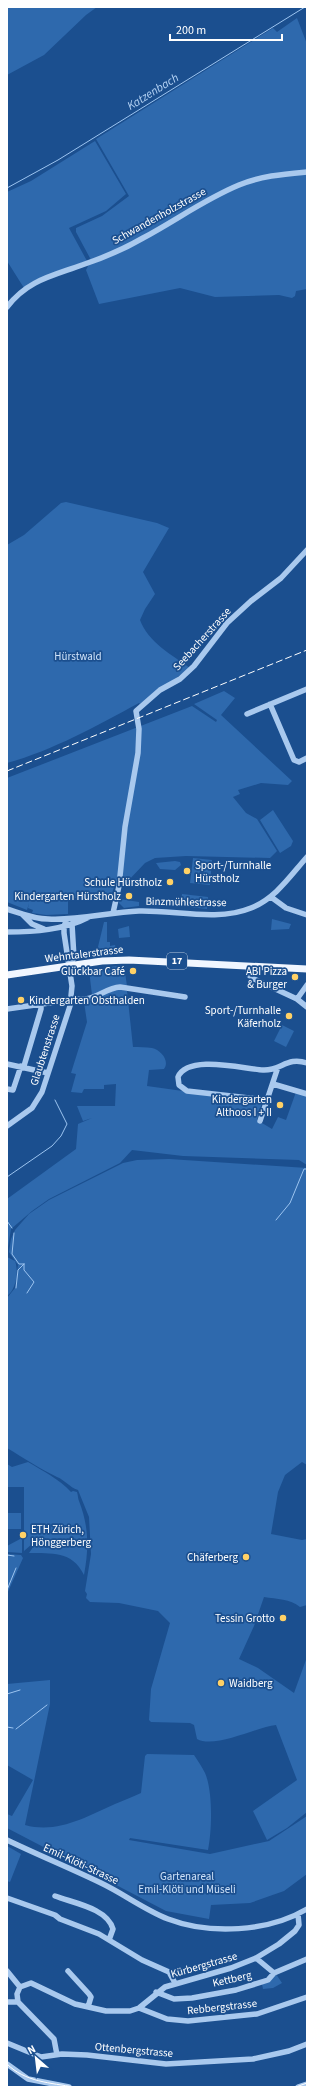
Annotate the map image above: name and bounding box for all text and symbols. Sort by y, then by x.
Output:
scale bar [170,16,282,42]
text: 200 m [176,22,206,39]
water label: Katzenbach [124,69,182,115]
street label: Schwandenholzstrasse [109,184,209,248]
street label: Seebacherstrasse [170,604,235,674]
park label: Hürstwald [54,649,102,664]
place label: Sport-/Turnhalle Hürstholz [195,858,272,886]
marker: Sport-/Turnhalle Hürstholz [182,866,192,876]
place label: Schule Hürstholz [84,875,162,890]
marker: Schule Hürstholz [165,877,175,887]
place label: Kindergarten Hürstholz [14,889,121,904]
marker: Kindergarten Hürstholz [124,891,134,901]
street label: Binzmühlestrasse [145,894,227,910]
street label: Wehntalerstrasse [44,942,125,966]
road number: 17 [167,953,187,969]
place label: Glückbar Café [61,964,126,979]
place label: ABI Pizza & Burger [246,964,287,992]
marker: Glückbar Café [128,966,138,976]
marker: ABI Pizza & Burger [290,972,300,982]
place label: Kindergarten Obsthalden [29,993,145,1008]
marker: Kindergarten Obsthalden [16,995,26,1005]
place label: Sport-/Turnhalle Käferholz [205,1003,282,1031]
marker: Sport-/Turnhalle Käferholz [284,1011,294,1021]
street label: Glaubtenstrasse [26,1012,64,1087]
place label: Kindergarten Althoos I + II [212,1092,272,1120]
marker: Kindergarten Althoos I + II [275,1100,285,1110]
place label: ETH Zürich, Hönggerberg [31,1522,92,1550]
marker: ETH Zürich, Hönggerberg [18,1530,28,1540]
place label: Chäferberg [187,1550,238,1565]
marker: Chäferberg [241,1552,251,1562]
place label: Tessin Grotto [215,1611,275,1626]
marker: Tessin Grotto [278,1613,288,1623]
place label: Waidberg [229,1676,273,1691]
marker: Waidberg [216,1678,226,1688]
street label: Emil-Klöti-Strasse [41,1840,122,1888]
park label: Gartenareal Emil-Klöti und Müseli [138,1869,236,1897]
street label: Kürbergstrasse [169,1948,240,1982]
street label: Kettberg [211,1967,253,1991]
street label: Rebbergstrasse [186,1996,258,2018]
north arrow [16,2038,56,2078]
street label: Ottenbergstrasse [94,2039,174,2061]
text: N [25,2041,38,2058]

